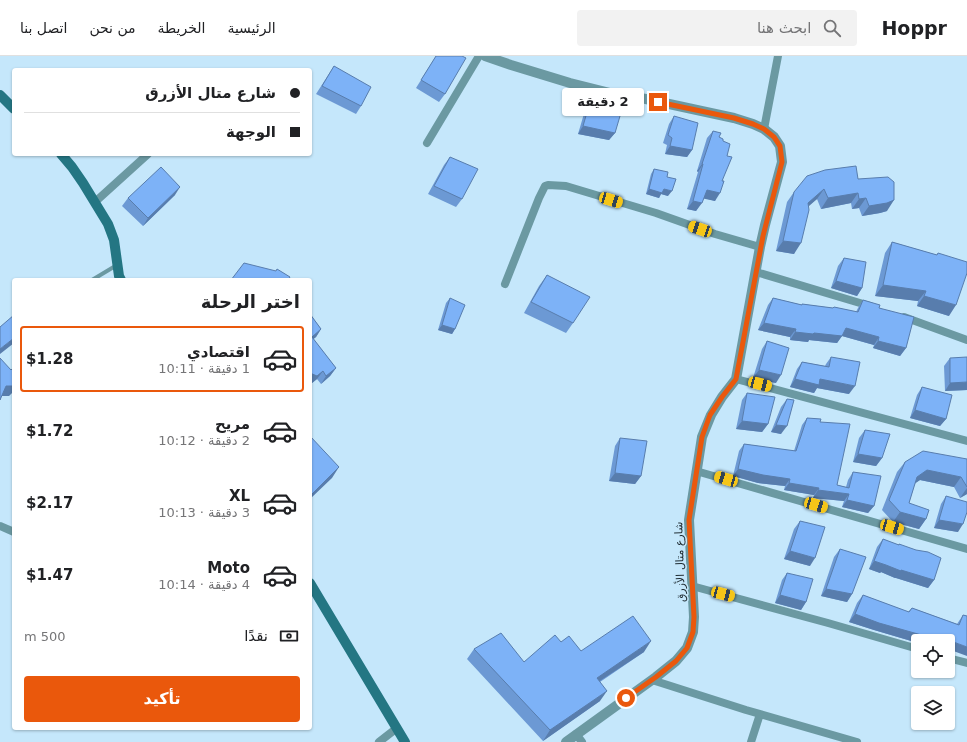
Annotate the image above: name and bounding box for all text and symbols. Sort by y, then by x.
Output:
search box [577,10,857,46]
icon: search [821,17,843,39]
text: Hoppr [881,17,947,39]
text: ابحث هنا [757,19,811,37]
text: اتصل بنا [20,20,67,36]
text: من نحن [89,20,136,36]
text: الخريطة [158,20,205,36]
text: الرئيسية [227,20,276,36]
text: شارع متال الأزرق [145,84,276,102]
callout: 2 دقيقة [562,88,644,116]
route end [649,93,667,111]
text: 2 دقيقة [577,94,629,109]
text: الوجهة [226,123,276,141]
car [598,191,624,209]
car [687,219,713,239]
text: اختر الرحلة [201,291,300,312]
icon: car [262,341,298,377]
text: اقتصادي [187,343,250,361]
text: $1.28 [26,350,73,368]
text: 1 دقيقة · 10:11 [158,361,250,376]
car [747,375,773,393]
icon: car [262,413,298,449]
text: مريح [215,415,250,433]
text: $1.72 [26,422,73,440]
text: 2 دقيقة · 10:12 [158,433,250,448]
car [713,470,739,488]
icon: car [262,485,298,521]
text: XL [229,487,250,505]
text: $2.17 [26,494,73,512]
car [803,496,829,514]
text: 3 دقيقة · 10:13 [158,505,250,520]
car [879,518,905,536]
street label: شارع متال الأزرق [671,522,688,602]
icon: car [262,557,298,593]
text: Moto [207,559,250,577]
text: $1.47 [26,566,73,584]
text: 4 دقيقة · 10:14 [158,577,250,592]
car [710,585,736,603]
icon: cash [278,625,300,647]
text: نقدًا [244,627,268,645]
text: 500 m [24,629,66,644]
map controls [911,634,955,730]
button: locate [911,634,955,678]
button: تأكيد [24,676,300,722]
button: layers [911,686,955,730]
route start [617,689,635,707]

